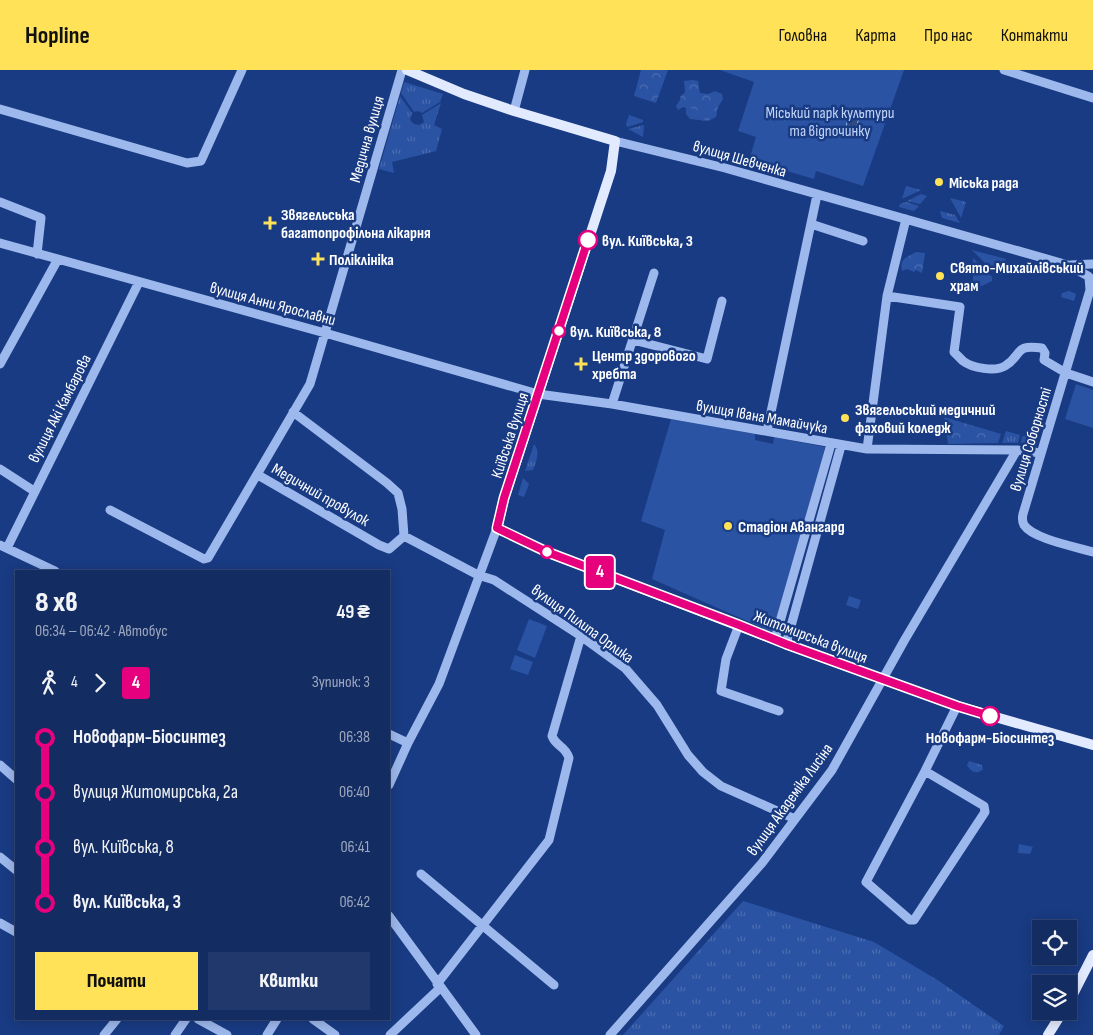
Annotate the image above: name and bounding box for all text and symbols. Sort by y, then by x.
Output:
text: Hopline [25,21,90,50]
text: Головна [779,25,827,46]
text: Карта [855,25,896,46]
text: Про нас [924,25,973,46]
text: Контакти [1001,25,1068,46]
street label: Медична вулиця [346,94,389,185]
park label: Міський парк культури та відпочинку [765,104,895,141]
street label: вулиця Шевченка [691,137,788,182]
place label: Міська рада [949,174,1018,193]
marker: Міська рада [933,176,945,188]
place label: Звягельська багатопрофільна лікарня [281,206,431,243]
marker: Звягельська багатопрофільна лікарня [263,216,277,230]
marker: вул. Київська, 3 [578,230,598,250]
place label: вул. Київська, 3 [602,232,693,251]
place label: Поліклініка [329,251,394,270]
marker: Поліклініка [311,252,325,266]
place label: Свято-Михайлiвський храм [950,259,1083,296]
marker: Свято-Михайлiвський храм [934,270,946,282]
street label: вулиця Анни Ярославни [208,279,338,330]
place label: вул. Київська, 8 [570,323,662,342]
marker: вул. Київська, 8 [552,324,566,338]
place label: Центр здорового хребта [592,347,696,384]
street label: вулиця Акі Камбарова [25,351,96,466]
marker: Центр здорового хребта [574,357,588,371]
street label: вулиця Соборності [1007,385,1056,494]
street label: Київська вулиця [488,390,533,481]
street label: вулиця Івана Мамайчука [695,397,829,438]
place label: Звягельський медичний фаховий коледж [855,401,995,438]
marker: Звягельський медичний фаховий коледж [839,412,851,424]
street label: Медичний провулок [268,460,373,531]
place label: Стадіон Авангард [738,518,845,537]
marker: Стадіон Авангард [722,520,734,532]
unlabelled marker [540,545,554,559]
line badge: 4 [584,556,616,588]
text: 4 [596,561,604,582]
street label: вулиця Пилипа Орлика [527,581,637,668]
text: 8 хв [35,586,78,619]
text: 49 ₴ [336,601,370,624]
street label: Житомирська вулиця [751,607,870,668]
text: 06:34 – 06:42 · Автобус [35,622,168,641]
icon: walk [35,669,63,697]
icon: forward [86,669,114,697]
text: 4 [132,672,140,693]
text: 4 [71,673,78,692]
text: Зупинок: 3 [312,673,370,692]
marker: Новофарм-Біосинтез [980,706,1000,726]
text: Новофарм-Біосинтез [73,726,226,749]
text: 06:38 [339,728,370,747]
place label: Новофарм-Біосинтез [926,729,1054,748]
street label: вулиця Академіка Лисіна [743,740,837,860]
text: вулиця Житомирська, 2а [73,781,238,804]
text: 06:40 [339,783,370,802]
text: вул. Київська, 8 [73,836,174,859]
text: 06:41 [340,838,370,857]
text: вул. Київська, 3 [73,891,181,914]
text: 06:42 [339,893,370,912]
map controls [1032,920,1077,1020]
button: locate [1032,920,1077,965]
button: Почати [35,952,198,1010]
button: Квитки [208,952,370,1010]
button: layers [1032,975,1077,1020]

